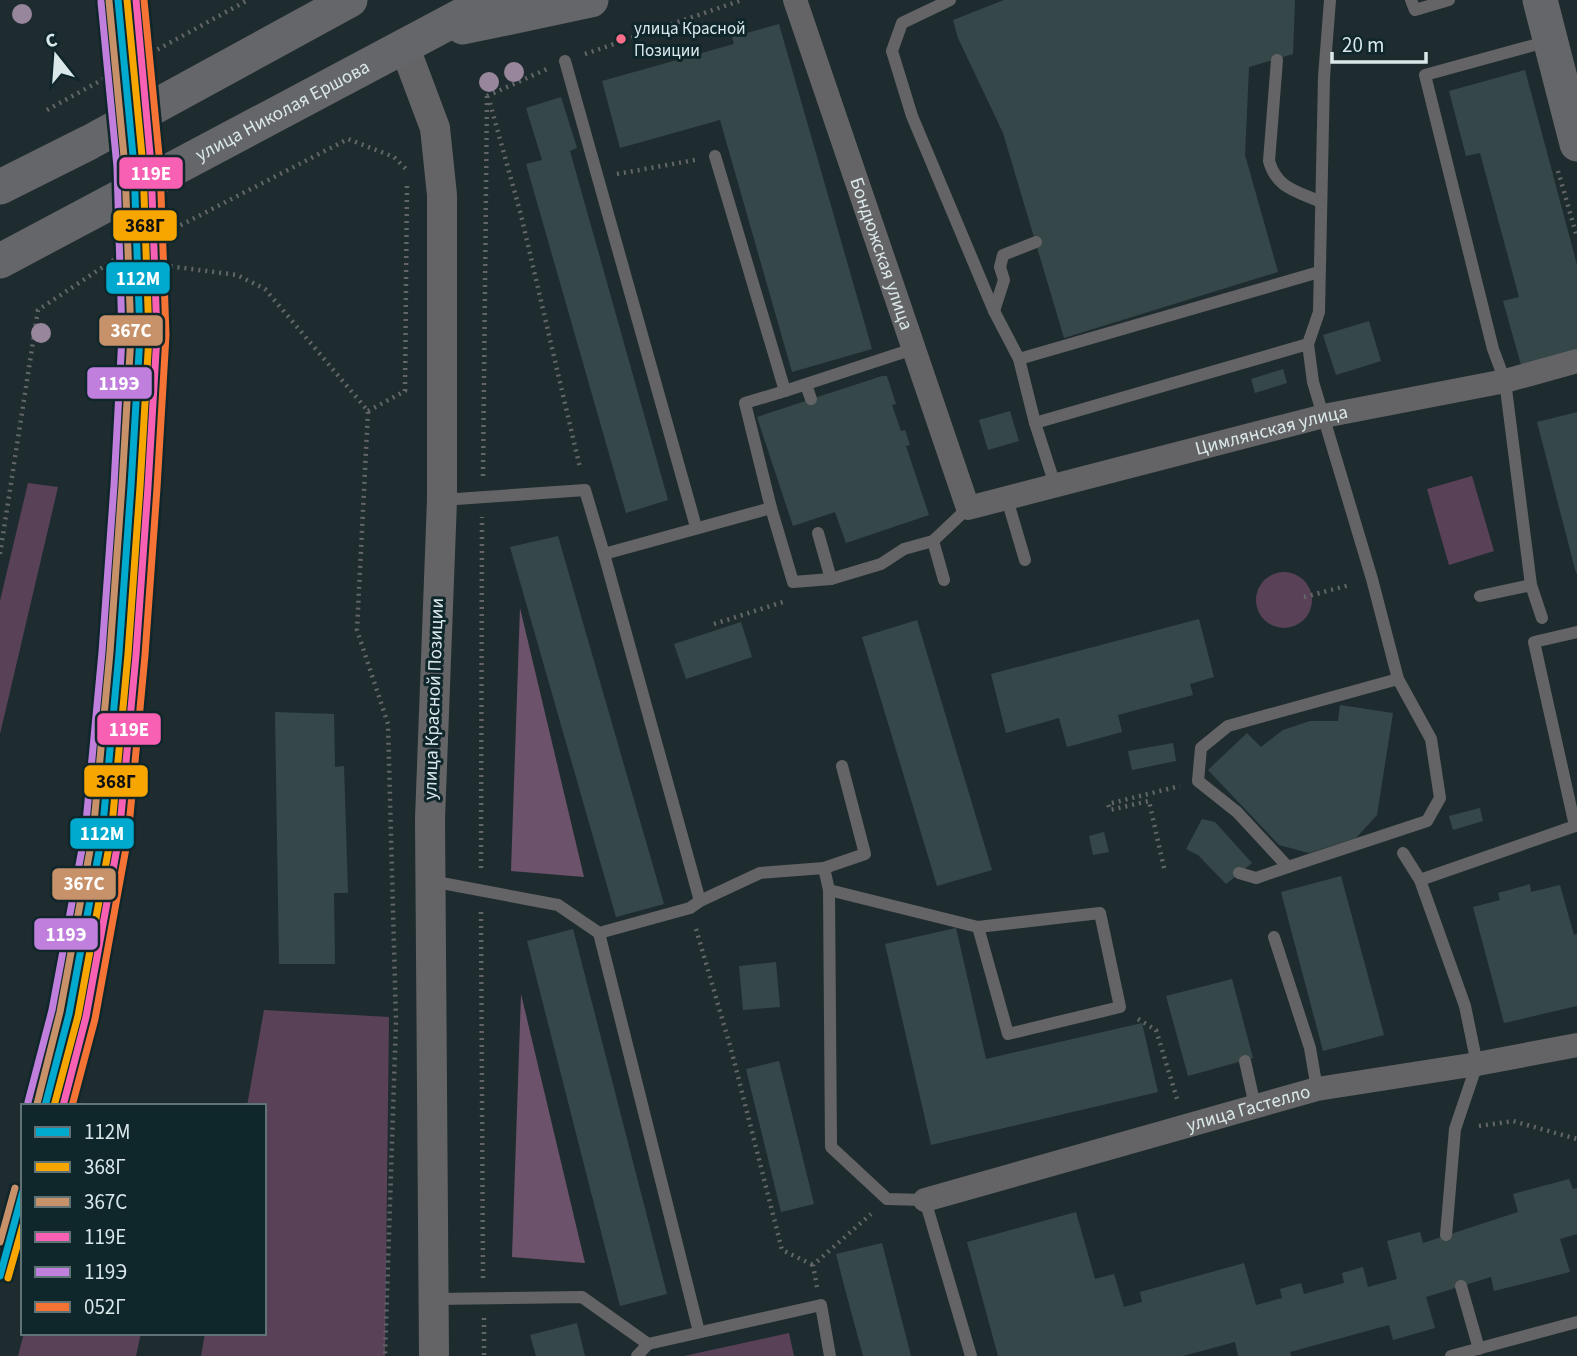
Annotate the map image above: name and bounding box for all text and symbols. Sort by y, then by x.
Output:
place label: улица Красной Позиции [634,17,746,63]
north arrow [21,21,91,91]
scale bar [1332,21,1426,65]
text: С [42,27,61,56]
text: 20 m [1342,30,1384,60]
marker: улица Красной Позиции [614,32,628,46]
street label: улица Николая Ершова [191,53,374,168]
line badge: 119Е [118,156,184,190]
text: 119Е [131,161,171,188]
street label: Бондюжская улица [843,174,920,334]
line badge: 368Г [112,209,178,242]
text: 368Г [125,213,165,240]
line badge: 112М [105,261,171,295]
text: 112М [116,266,160,293]
line badge: 367С [98,314,164,347]
text: 367С [110,318,152,345]
line badge: 119Э [86,366,153,400]
text: 119Э [98,371,140,398]
street label: Цимлянская улица [1192,398,1350,462]
street label: улица Красной Позиции [417,597,451,801]
line badge: 119Е [96,712,162,746]
text: 119Е [109,717,149,744]
line badge: 368Г [83,764,149,798]
text: 368Г [96,769,136,796]
line badge: 112М [69,817,135,850]
text: 112М [80,821,124,848]
line badge: 367С [51,867,117,901]
text: 367С [63,871,105,898]
line badge: 119Э [33,917,99,951]
text: 119Э [45,922,87,949]
street label: улица Гастелло [1183,1078,1313,1139]
legend [21,1104,266,1335]
text: 112М [84,1117,131,1147]
text: 368Г [84,1152,126,1182]
text: 367С [84,1187,127,1217]
text: 119Е [84,1222,126,1252]
text: 119Э [84,1257,127,1287]
text: 052Г [84,1292,126,1322]

